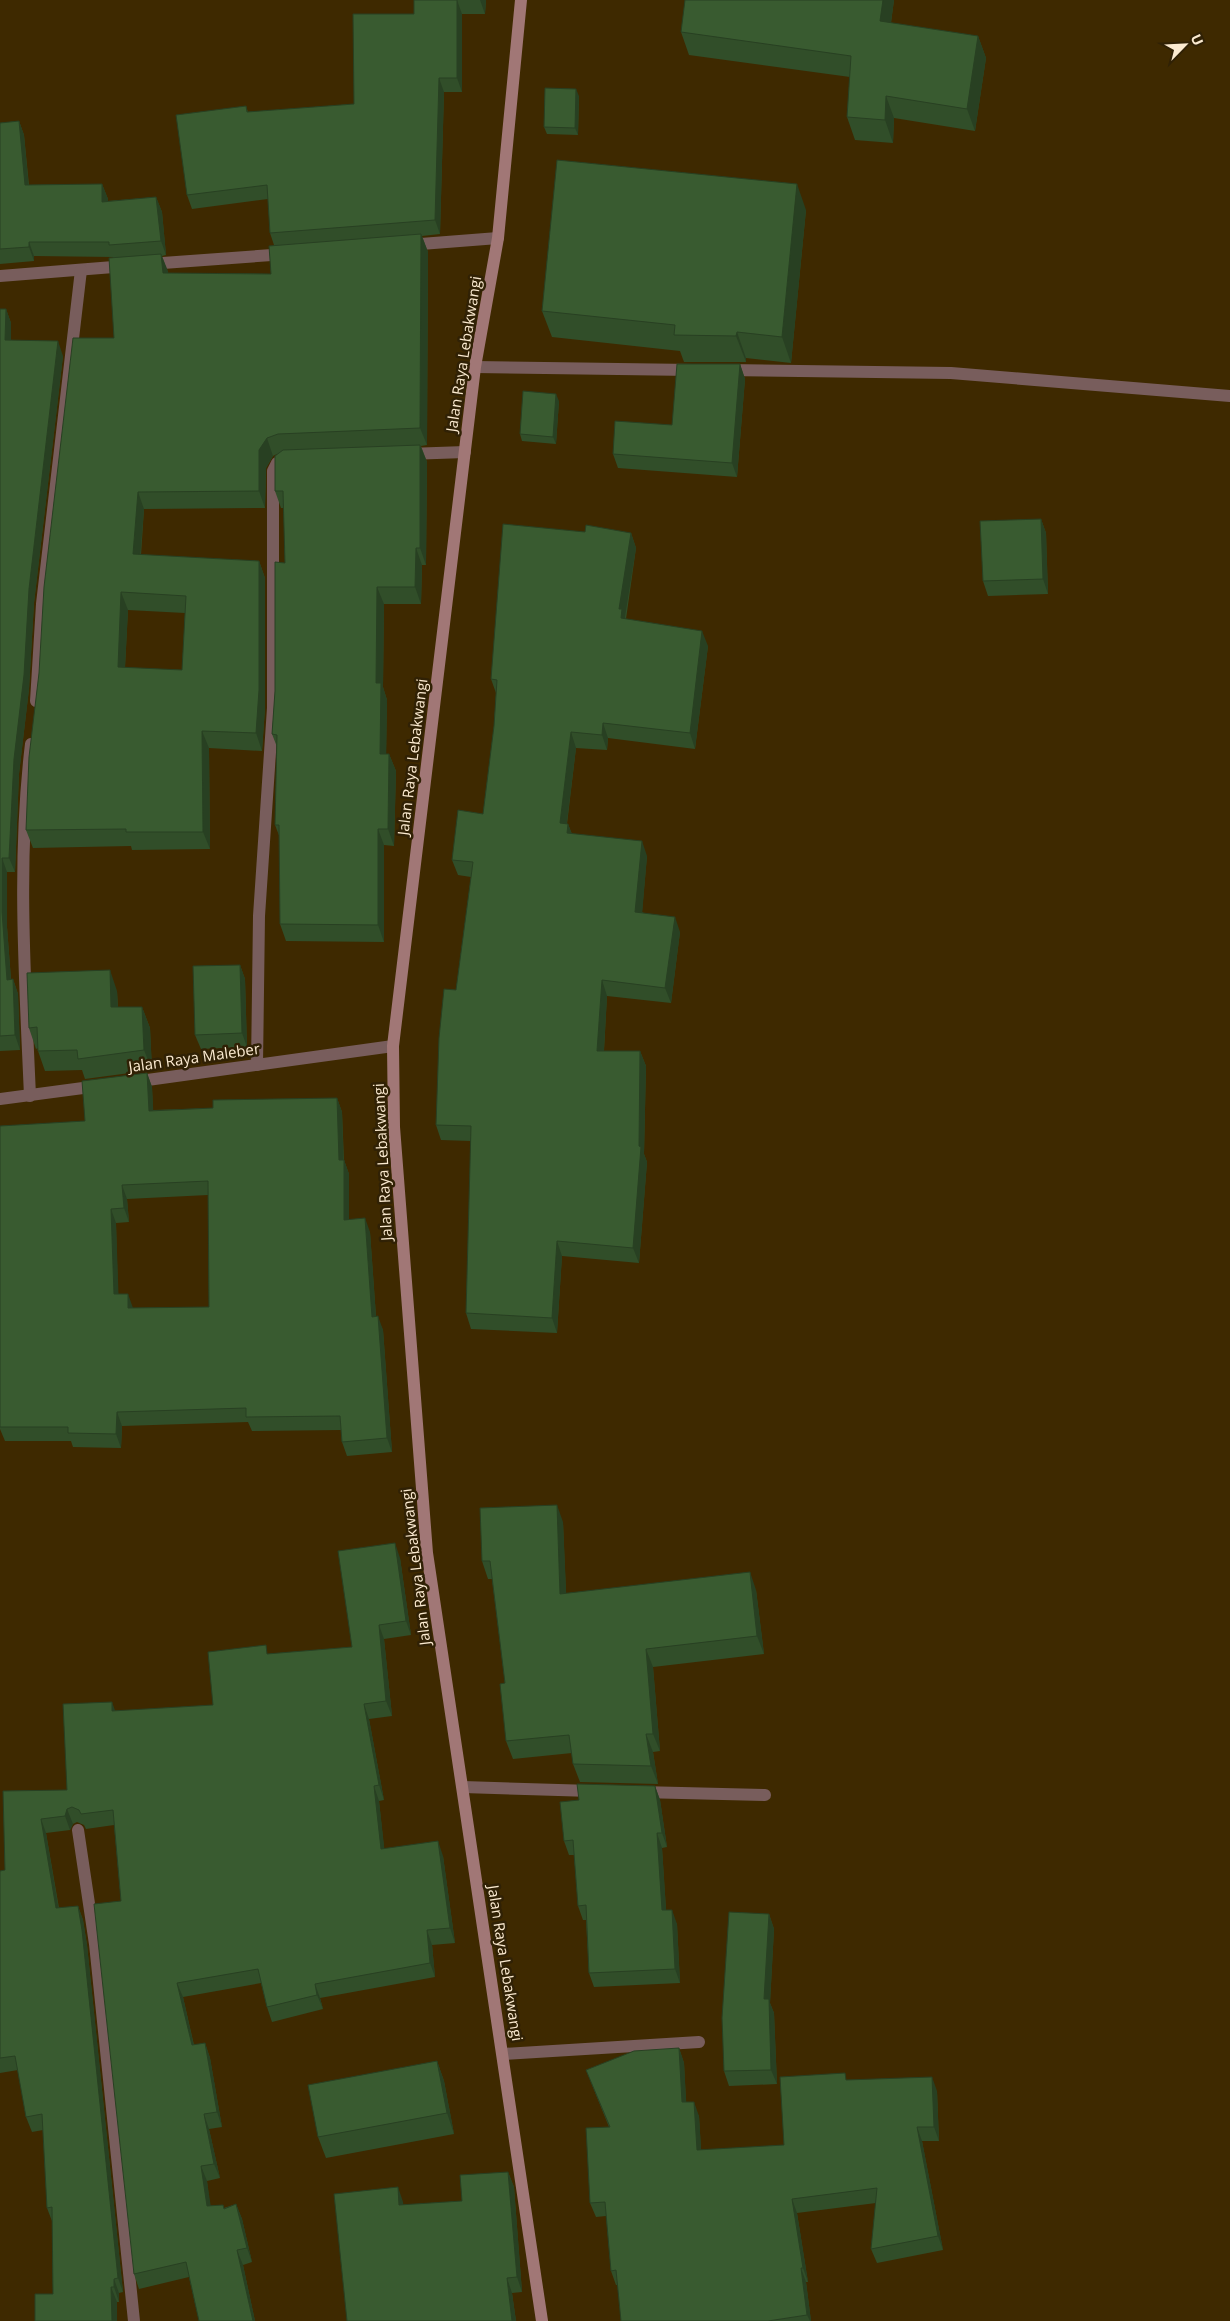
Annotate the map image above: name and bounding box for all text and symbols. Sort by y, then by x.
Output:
north arrow [1160,20,1210,70]
text: U [1186,31,1208,48]
street label: Jalan Raya Lebakwangi [440,275,485,435]
street label: Jalan Raya Lebakwangi [392,678,432,838]
street label: Jalan Raya Maleber [125,1038,261,1076]
street label: Jalan Raya Lebakwangi [368,1083,396,1243]
street label: Jalan Raya Lebakwangi [395,1488,435,1648]
street label: Jalan Raya Lebakwangi [483,1882,528,2042]

